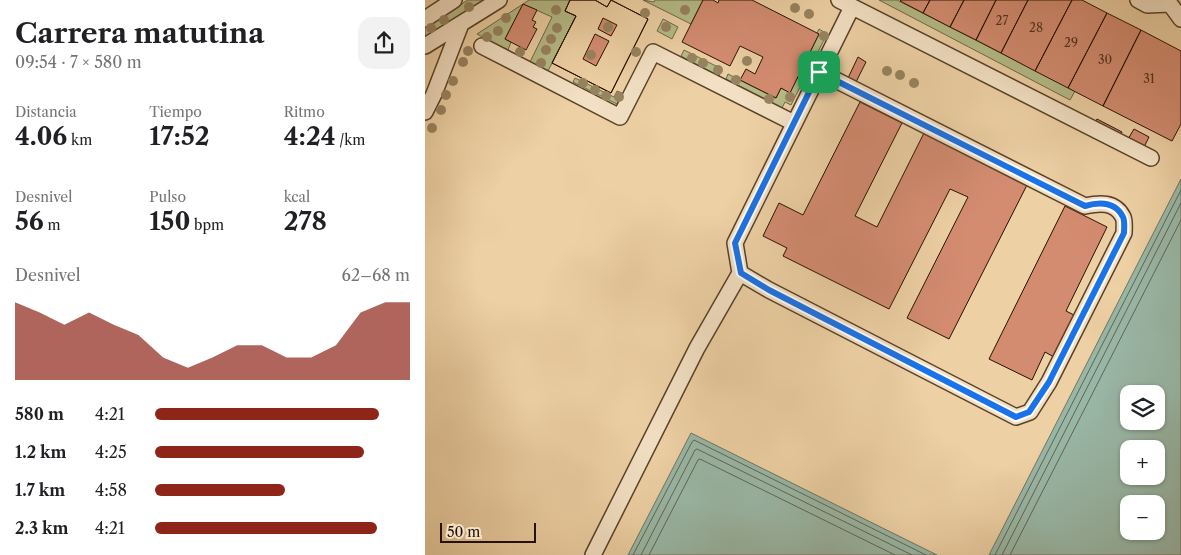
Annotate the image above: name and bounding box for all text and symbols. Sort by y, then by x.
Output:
house number: 27 [996,13,1008,28]
text: Carrera matutina [15,16,264,50]
button: share [358,17,410,69]
house number: 28 [1029,20,1043,35]
house number: 29 [1064,35,1078,50]
pin [798,51,840,93]
text: 09:54 · 7 × 580 m [15,52,142,72]
house number: 30 [1098,52,1112,67]
icon: arrive [805,58,833,86]
house number: 31 [1143,71,1155,86]
text: Distancia [15,103,77,121]
text: Tiempo [149,103,202,121]
text: Ritmo [284,103,325,121]
text: 4.06 [15,121,67,152]
text: 17:52 [149,121,210,152]
text: 4:24 [284,121,335,152]
text: km [67,131,92,149]
text: /km [335,131,365,149]
text: Desnivel [15,188,72,206]
text: Pulso [149,188,186,206]
text: kcal [284,188,310,206]
text: 56 [15,206,44,237]
text: 150 [149,206,190,237]
text: 278 [284,206,327,237]
text: m [44,216,61,234]
text: bpm [190,216,224,234]
text: Desnivel [15,265,81,285]
text: 62–68 m [342,265,410,285]
map controls [1120,385,1165,540]
button: layers [1120,385,1165,430]
text: 580 m [15,404,64,424]
text: 4:21 [95,404,125,424]
button: + [1120,440,1165,485]
text: 1.2 km [15,442,67,462]
text: 4:25 [95,442,127,462]
text: 1.7 km [15,480,65,500]
text: 4:58 [95,480,127,500]
button: − [1120,495,1165,540]
text: 2.3 km [15,518,68,538]
text: 4:21 [95,518,125,538]
scale bar [440,520,536,543]
text: 50 m [447,523,480,541]

